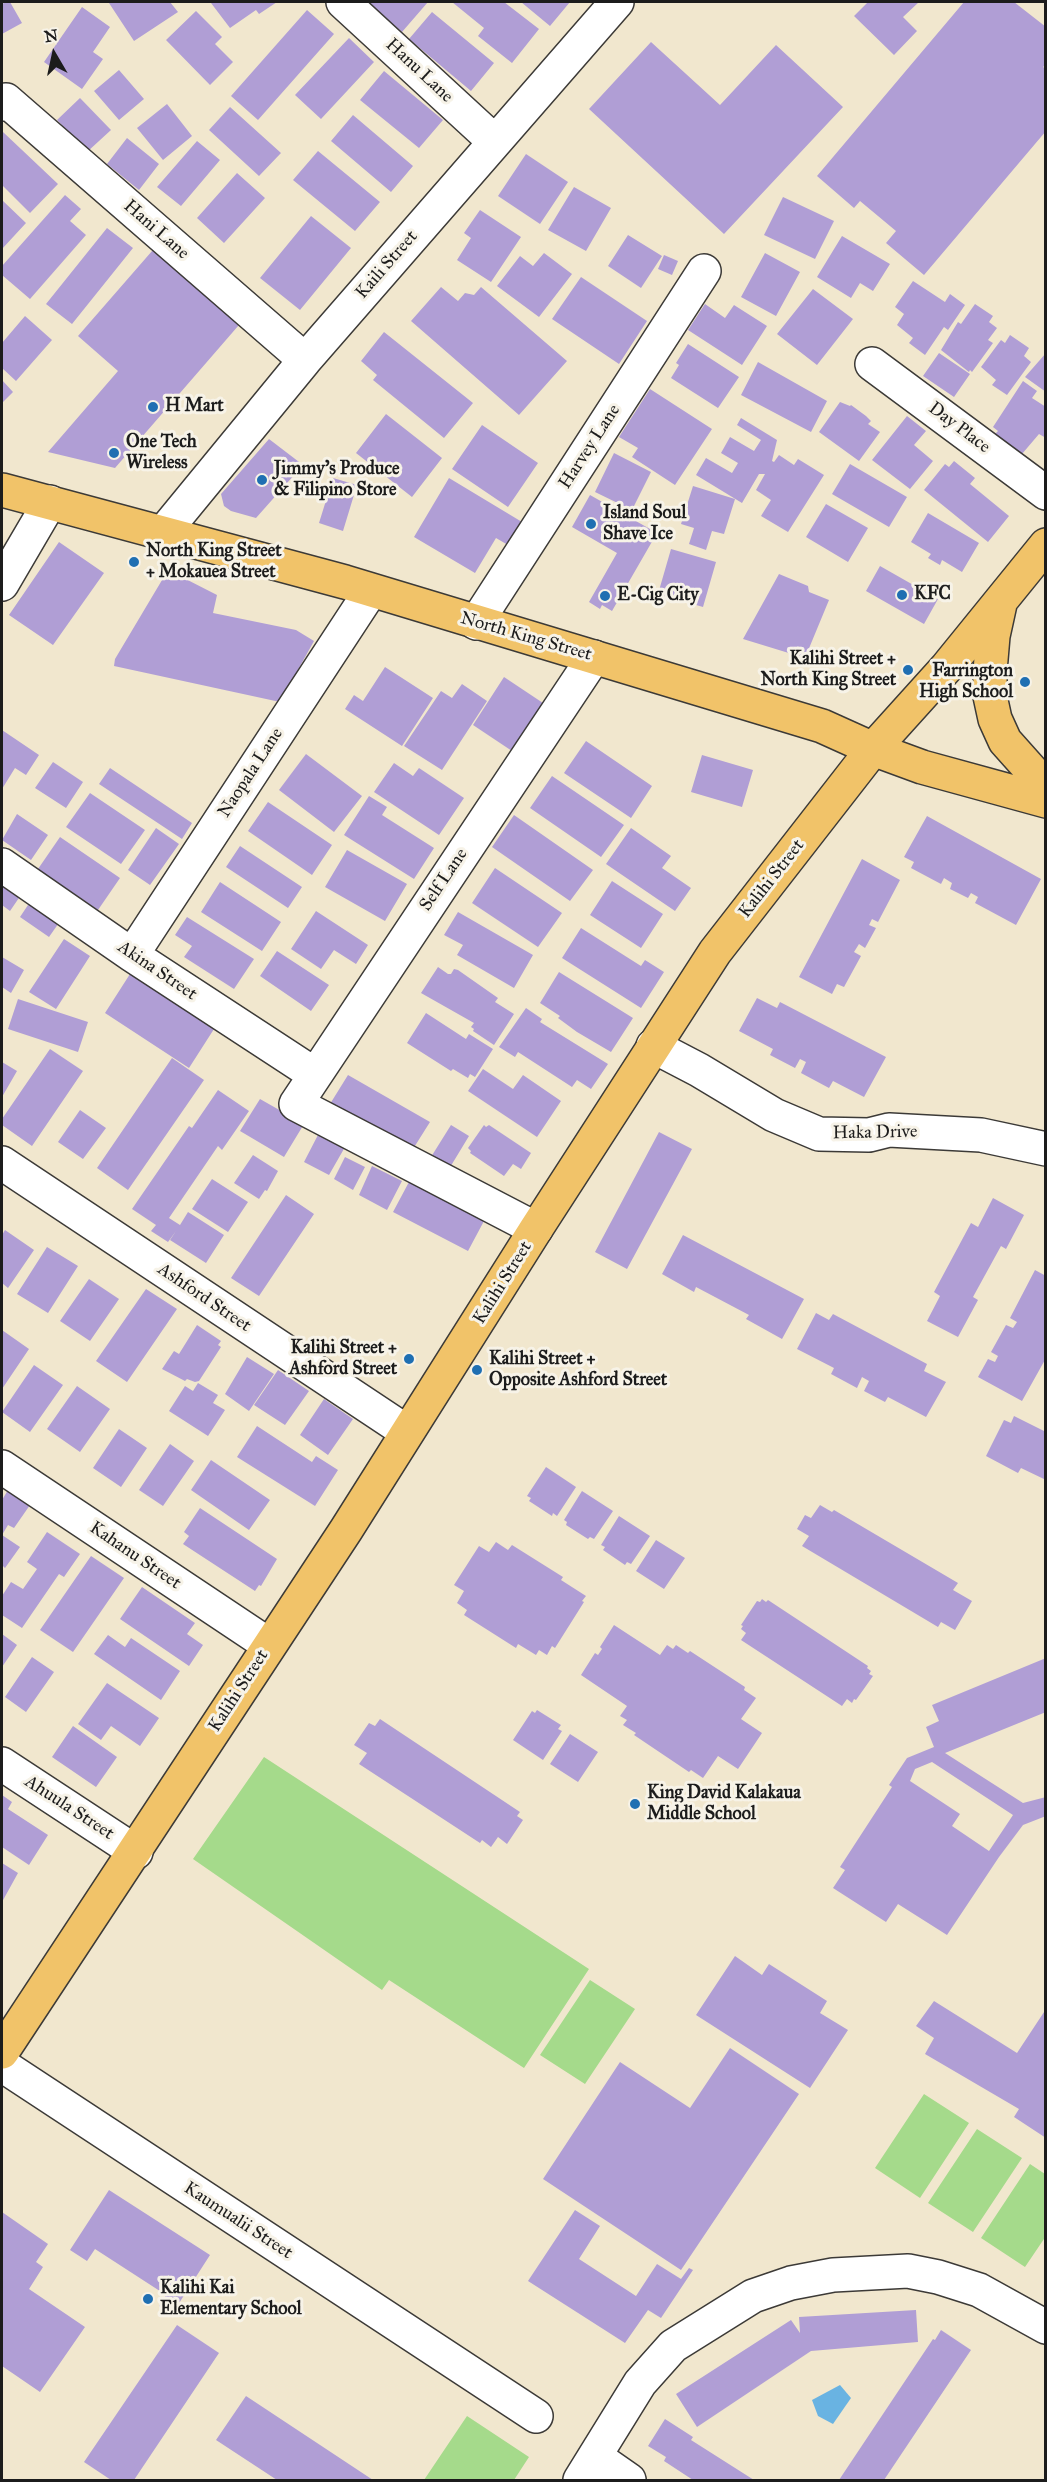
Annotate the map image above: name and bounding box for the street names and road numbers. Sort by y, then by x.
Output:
street label: Hanu Lane [381,34,457,108]
street label: Hani Lane [119,196,193,264]
street label: Kaili Street [351,226,423,304]
street label: Day Place [924,398,994,458]
street label: Harvey Lane [555,401,625,493]
street label: North King Street [458,608,594,666]
street label: Naopala Lane [214,724,288,822]
street label: Kalihi Street [735,835,809,923]
street label: Self Lane [415,845,473,915]
street label: Akina Street [113,937,201,1005]
street label: Haka Drive [833,1121,917,1145]
street label: Kalihi Street [469,1238,537,1328]
street label: Ashford Street [153,1259,255,1337]
street label: Kahanu Street [85,1517,185,1595]
street label: Kalihi Street [204,1646,274,1736]
street label: Ahuula Street [20,1771,118,1845]
street label: Kaumualii Street [179,2178,297,2264]

